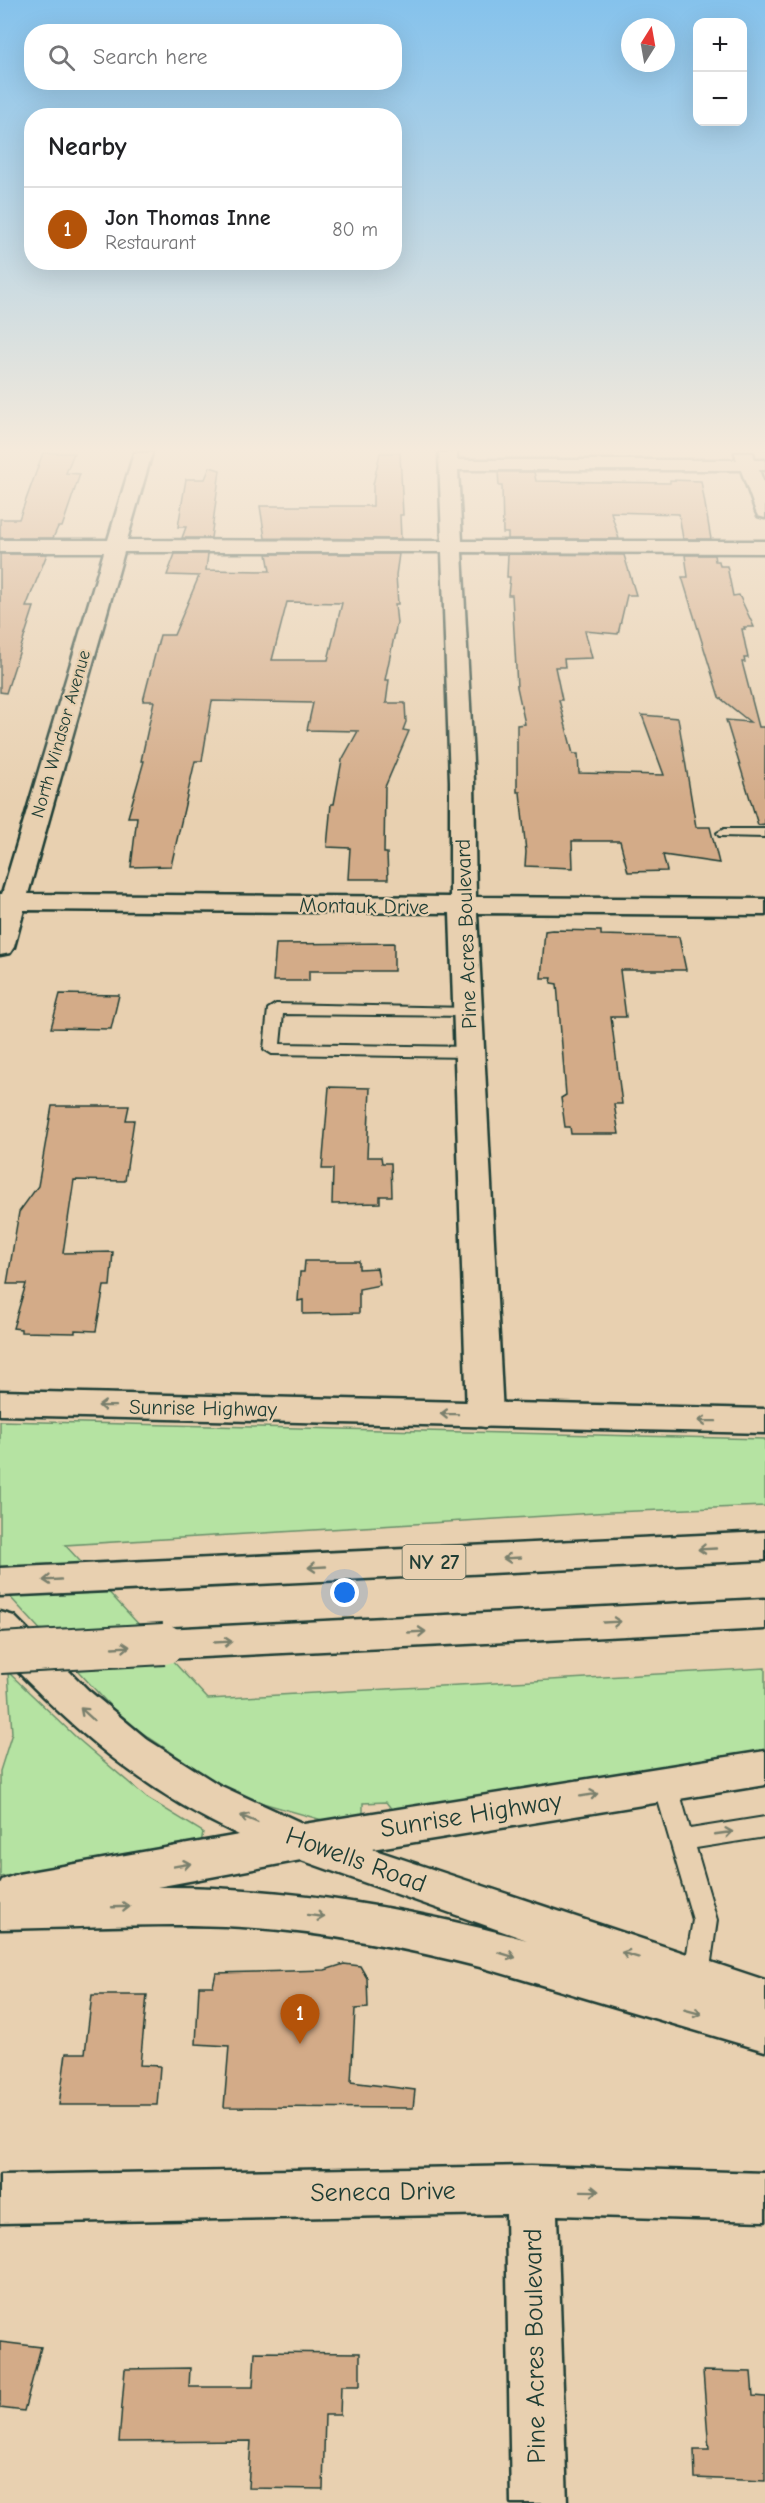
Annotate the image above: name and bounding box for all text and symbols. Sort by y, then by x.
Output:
north arrow [621,18,675,72]
map controls [693,18,747,126]
button: + [693,18,747,72]
search box [24,24,402,90]
icon: search [45,41,78,74]
text: Search here [93,44,208,70]
button: − [693,72,747,126]
text: Nearby [48,132,127,162]
text: Jon Thomas Inne [105,205,271,231]
text: 1 [64,218,71,241]
text: 80 m [332,218,378,241]
text: Restaurant [105,231,195,254]
street label: North Windsor Avenue [27,648,95,820]
street label: Pine Acres Boulevard [451,839,481,1029]
street label: Montauk Drive [299,893,429,919]
street label: Sunrise Highway [129,1395,278,1421]
one-way arrow [97,1400,117,1412]
one-way arrow [439,1409,459,1420]
one-way arrow [697,1415,717,1426]
one-way arrow [697,1543,717,1554]
road number: NY 27 [402,1545,466,1579]
one-way arrow [502,1552,522,1563]
one-way arrow [308,1562,327,1573]
one-way arrow [42,1574,62,1585]
your location [330,1578,359,1607]
one-way arrow [602,1617,622,1628]
one-way arrow [407,1626,427,1637]
one-way arrow [212,1636,232,1647]
one-way arrow [111,1641,131,1652]
one-way arrow [80,1707,95,1721]
street label: Sunrise Highway [378,1786,564,1844]
one-way arrow [579,1790,598,1801]
one-way arrow [241,1813,259,1825]
street label: Howells Road [282,1821,430,1899]
one-way arrow [713,1828,733,1839]
one-way arrow [171,1859,191,1870]
one-way arrow [111,1901,131,1913]
one-way arrow [306,1910,325,1921]
one-way arrow [621,1949,640,1960]
one-way arrow [497,1951,516,1962]
pin: 1 [280,1994,320,2044]
one-way arrow [683,2007,702,2018]
street label: Seneca Drive [310,2176,456,2208]
one-way arrow [579,2185,599,2196]
street label: Pine Acres Boulevard [518,2228,552,2464]

